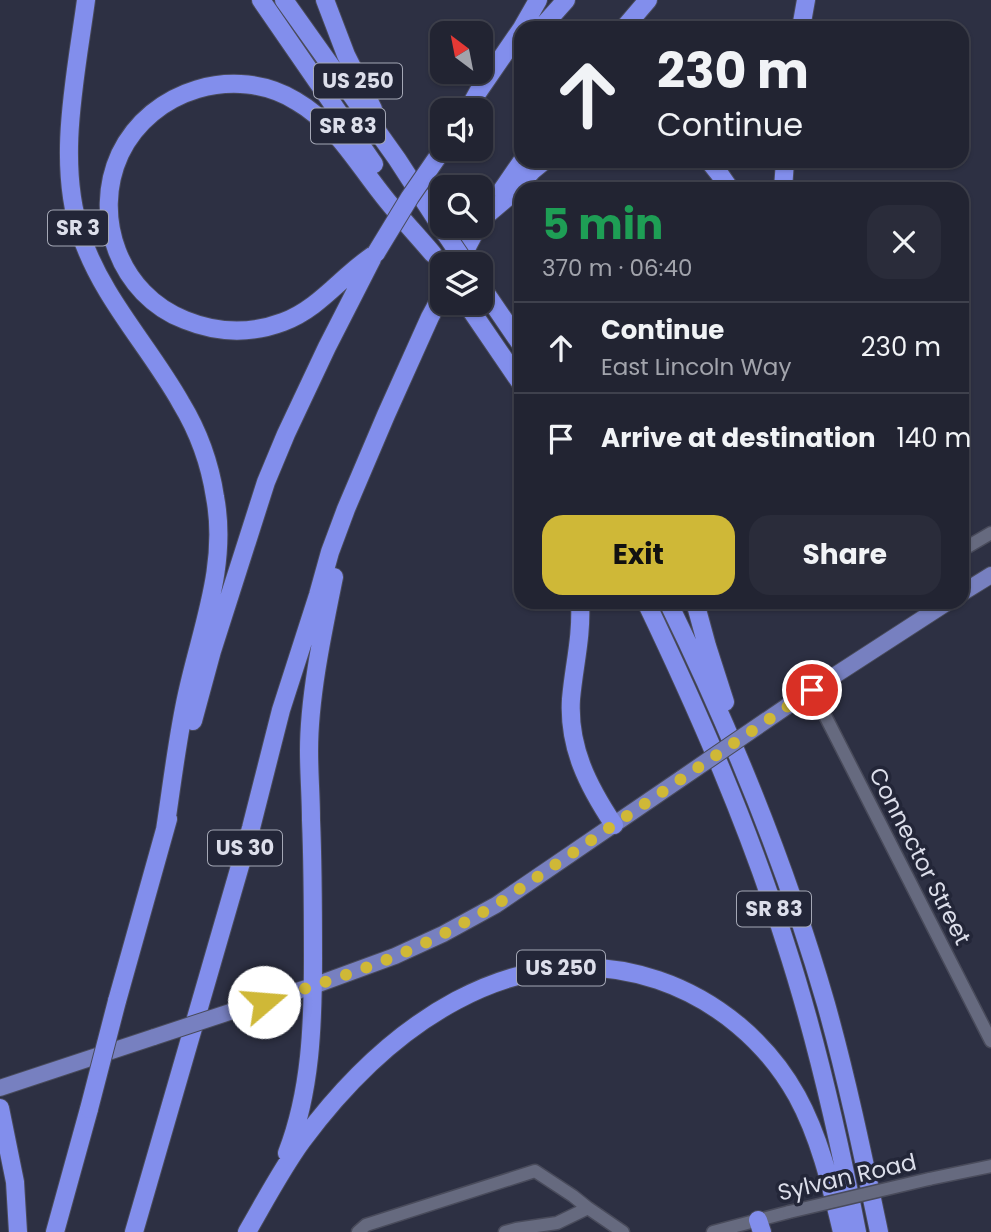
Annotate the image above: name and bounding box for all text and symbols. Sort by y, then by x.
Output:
north arrow [430,21,494,84]
map controls [430,21,493,315]
text: 230 m [657,37,809,105]
icon: ahead [542,49,633,140]
road number: US 250 [314,64,402,98]
button: sound [430,98,493,161]
text: Continue [657,102,803,147]
road number: SR 83 [311,108,385,144]
button: search [430,175,493,238]
text: 5 min [542,195,663,254]
button: close [867,205,941,279]
road number: SR 3 [48,210,108,246]
button: layers [430,252,493,315]
text: 370 m · 06:40 [542,252,692,284]
text: Continue [601,312,724,348]
icon: ahead [542,329,580,367]
text: 230 m [861,329,941,365]
text: East Lincoln Way [601,351,791,383]
icon: arrive [542,420,580,458]
text: Arrive at destination [601,420,876,456]
text: 140 m [897,420,971,456]
button: Exit [542,515,735,595]
button: Share [749,515,941,595]
pin [782,660,842,720]
icon: arrive [793,671,831,709]
street label: Connector Street [861,762,979,950]
road number: US 30 [208,830,282,866]
road number: SR 83 [737,892,811,926]
road number: US 250 [517,950,605,986]
position arrow [227,965,301,1039]
street label: Sylvan Road [775,1146,919,1208]

